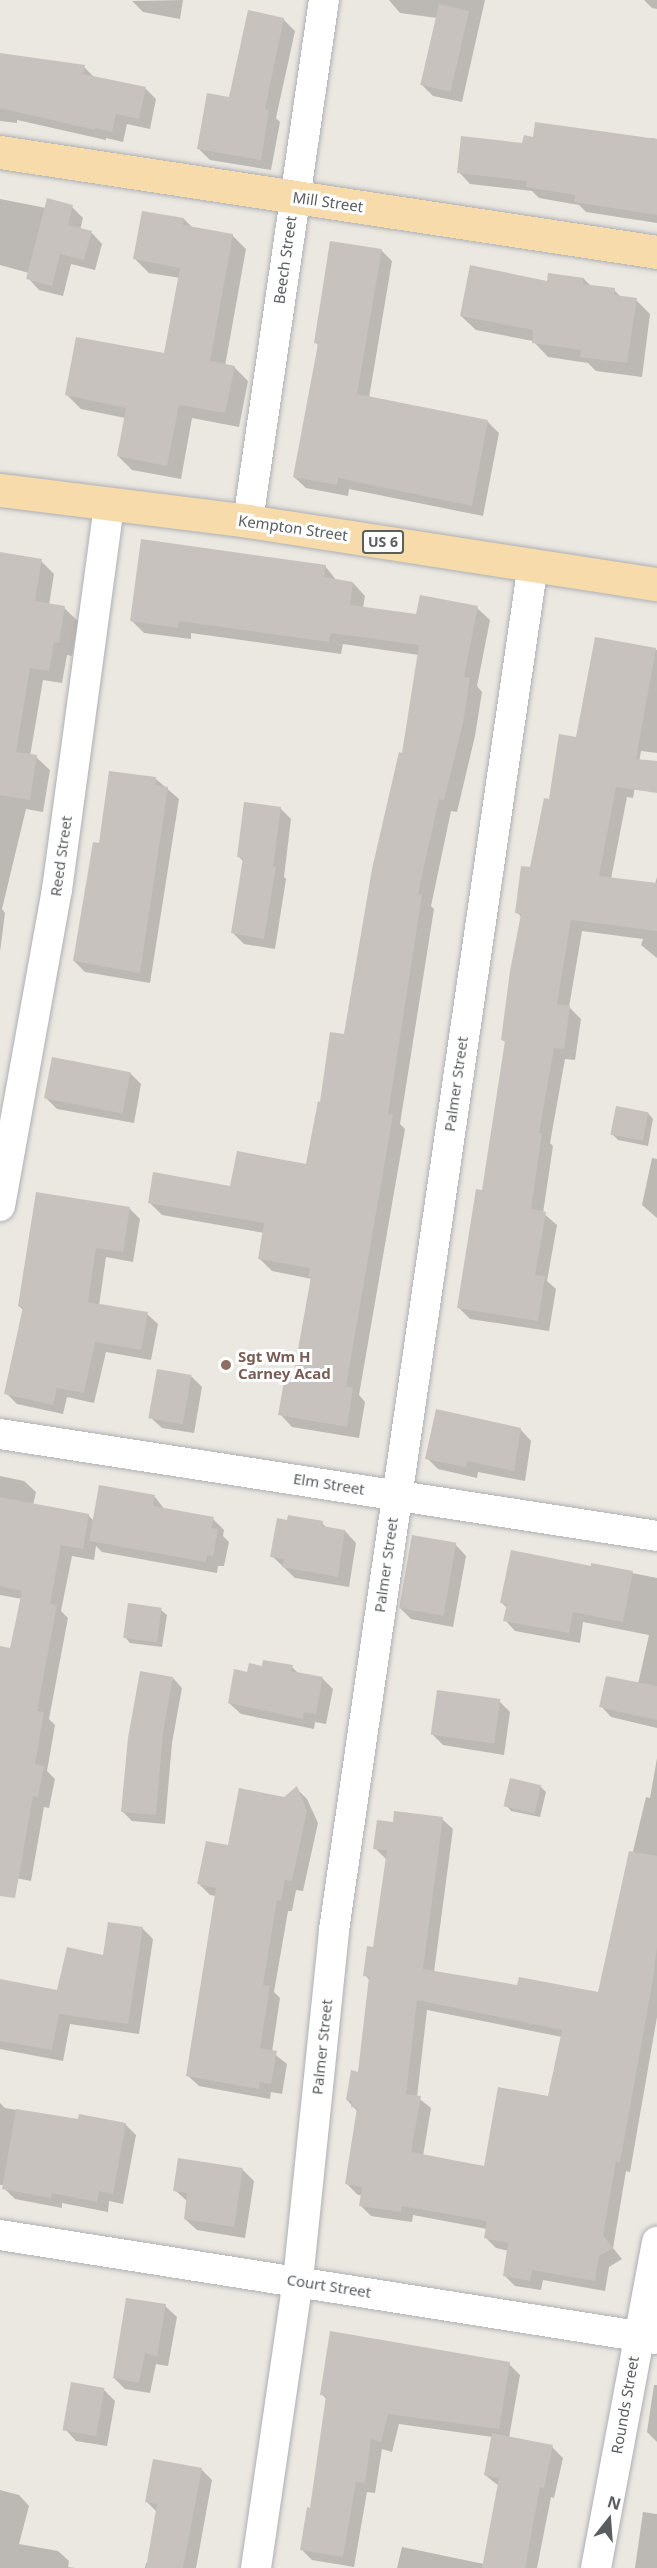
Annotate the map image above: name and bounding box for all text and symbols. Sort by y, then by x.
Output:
street label: Mill Street [292,188,364,216]
street label: Beech Street [270,215,300,305]
street label: Kempton Street [237,511,349,545]
road number: US 6 [362,531,404,553]
street label: Reed Street [46,815,76,897]
street label: Palmer Street [440,1035,472,1133]
place label: Sgt Wm H Carney Acad [238,1347,331,1382]
marker: Sgt Wm H Carney Acad [219,1358,233,1372]
street label: Elm Street [292,1469,366,1499]
street label: Palmer Street [370,1516,402,1614]
street label: Palmer Street [308,1998,336,2096]
street label: Court Street [286,2270,372,2302]
street label: Rounds Street [608,2355,642,2455]
north arrow [579,2490,639,2550]
text: N [605,2490,624,2515]

